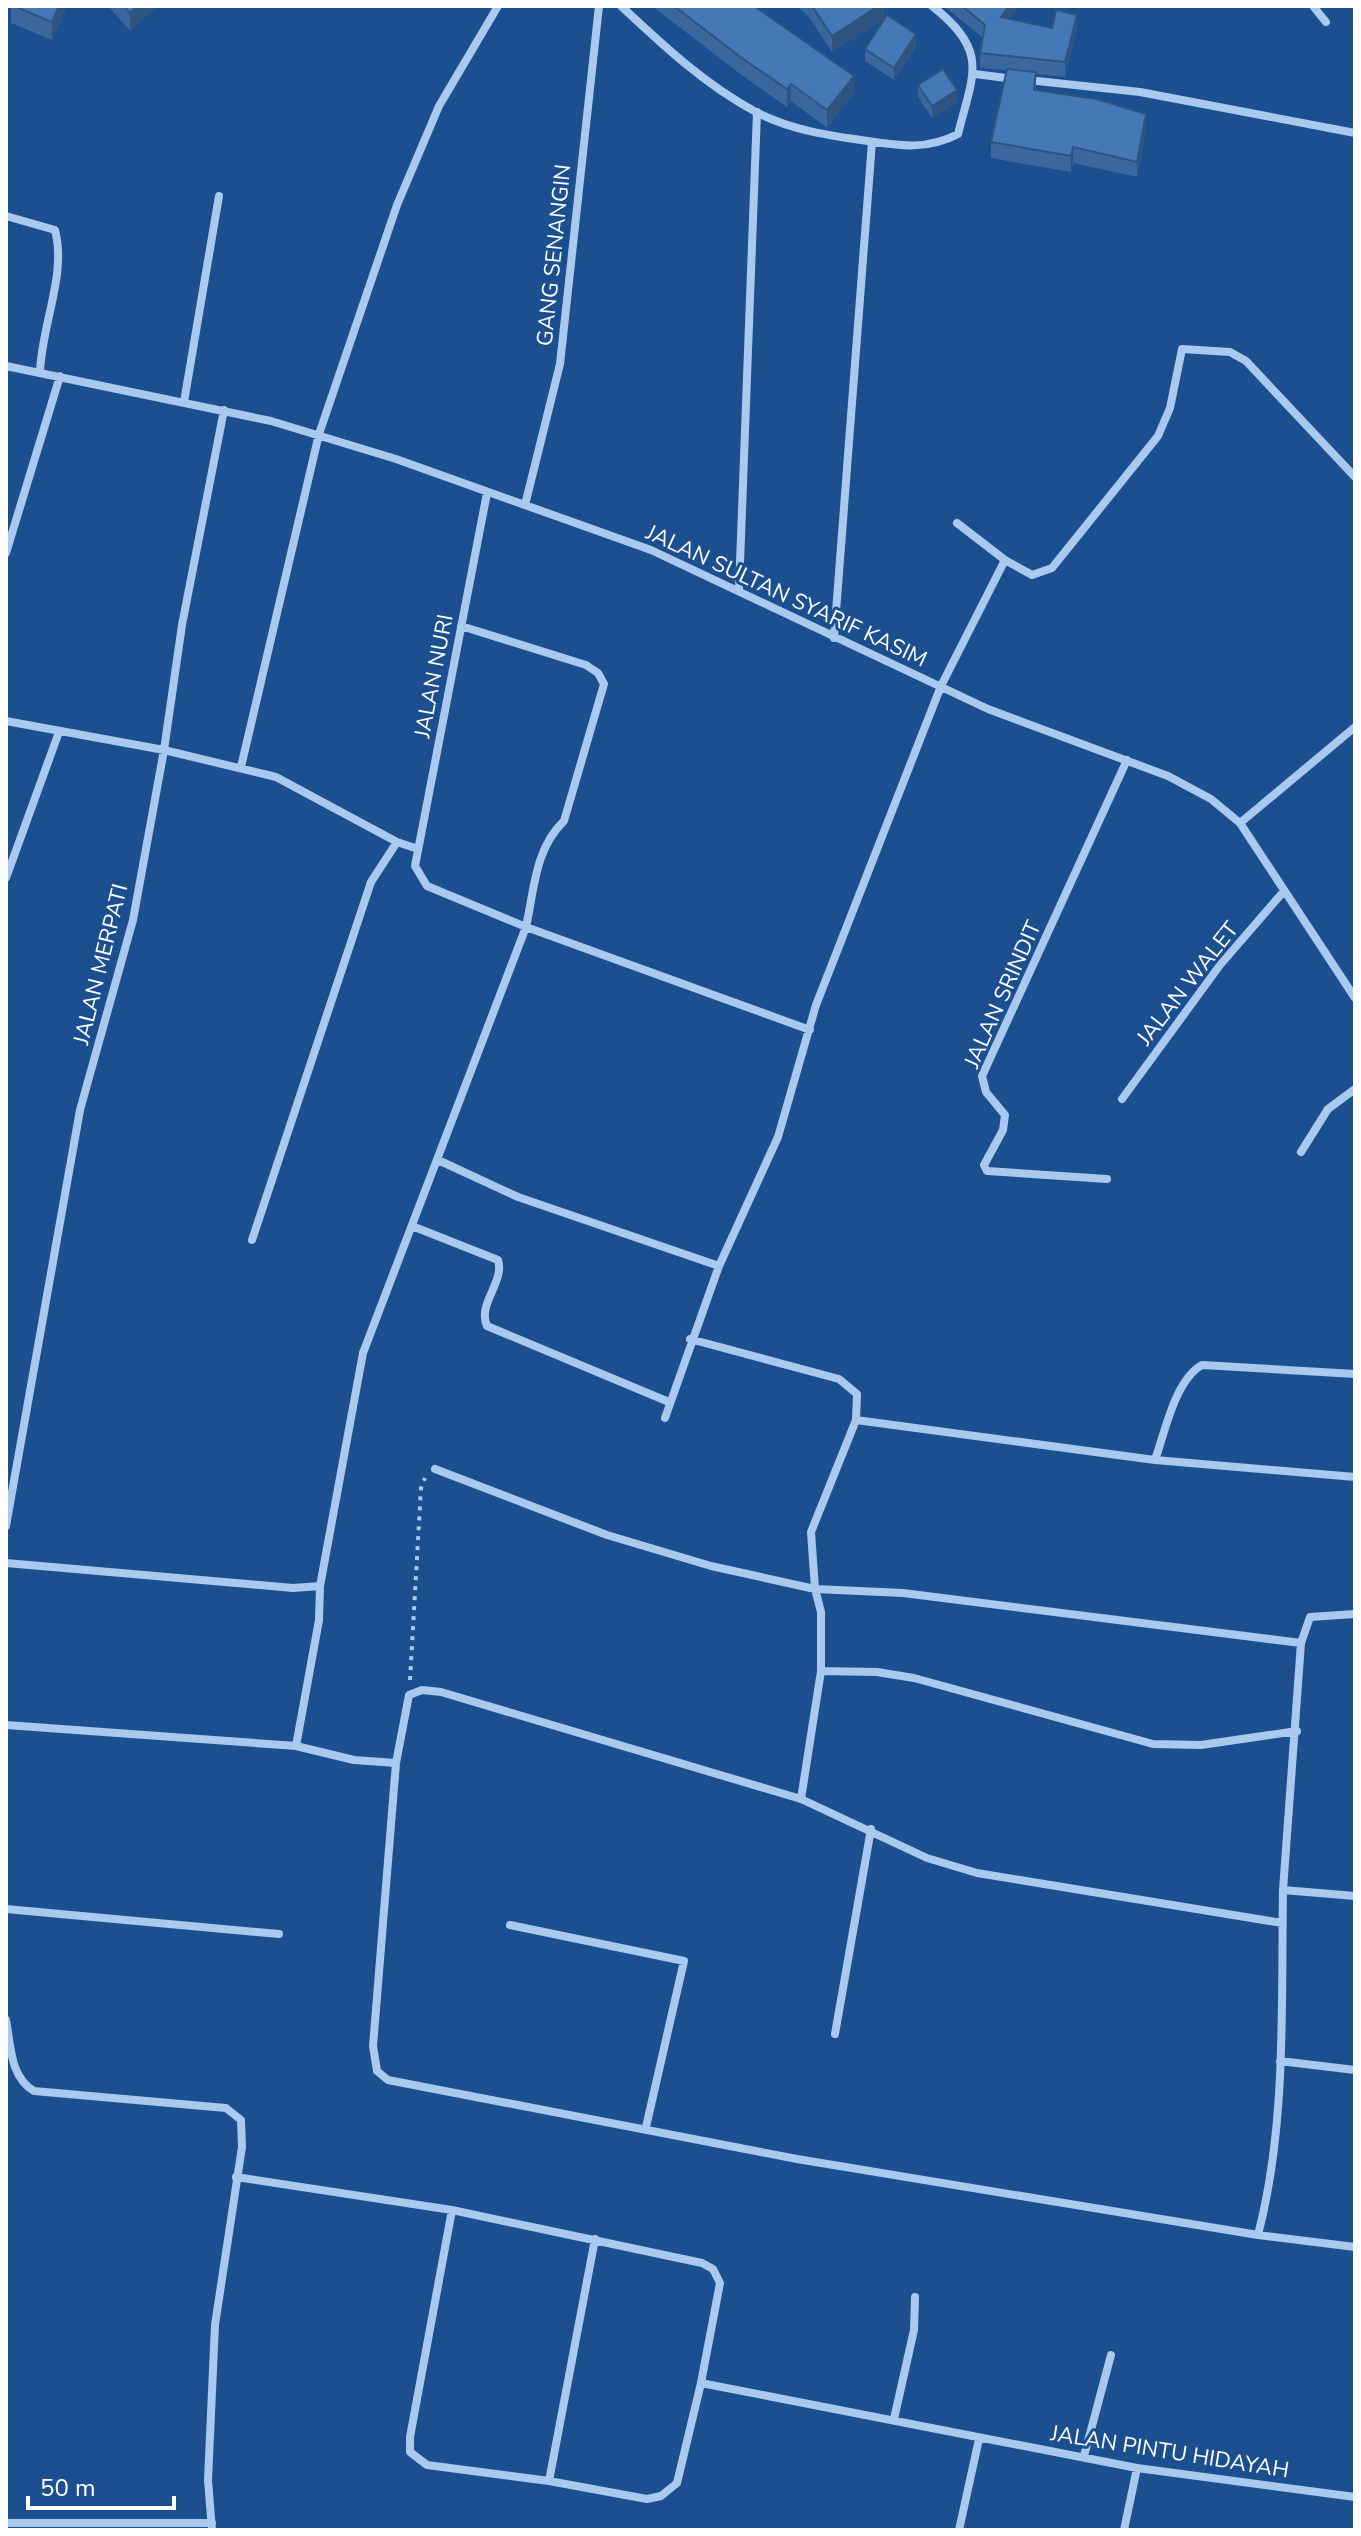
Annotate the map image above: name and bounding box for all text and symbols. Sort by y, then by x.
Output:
street label: GANG SENANGIN [530,163,578,348]
street label: JALAN SULTAN SYARIF KASIM [640,517,932,674]
street label: JALAN NURI [407,612,461,742]
street label: JALAN MERPATI [66,881,135,1049]
street label: JALAN SRINDIT [957,915,1049,1074]
street label: JALAN WALET [1129,915,1246,1053]
street label: JALAN PINTU HIDAYAH [1048,2418,1291,2486]
scale bar [28,2460,174,2510]
text: 50 m [40,2472,96,2504]

